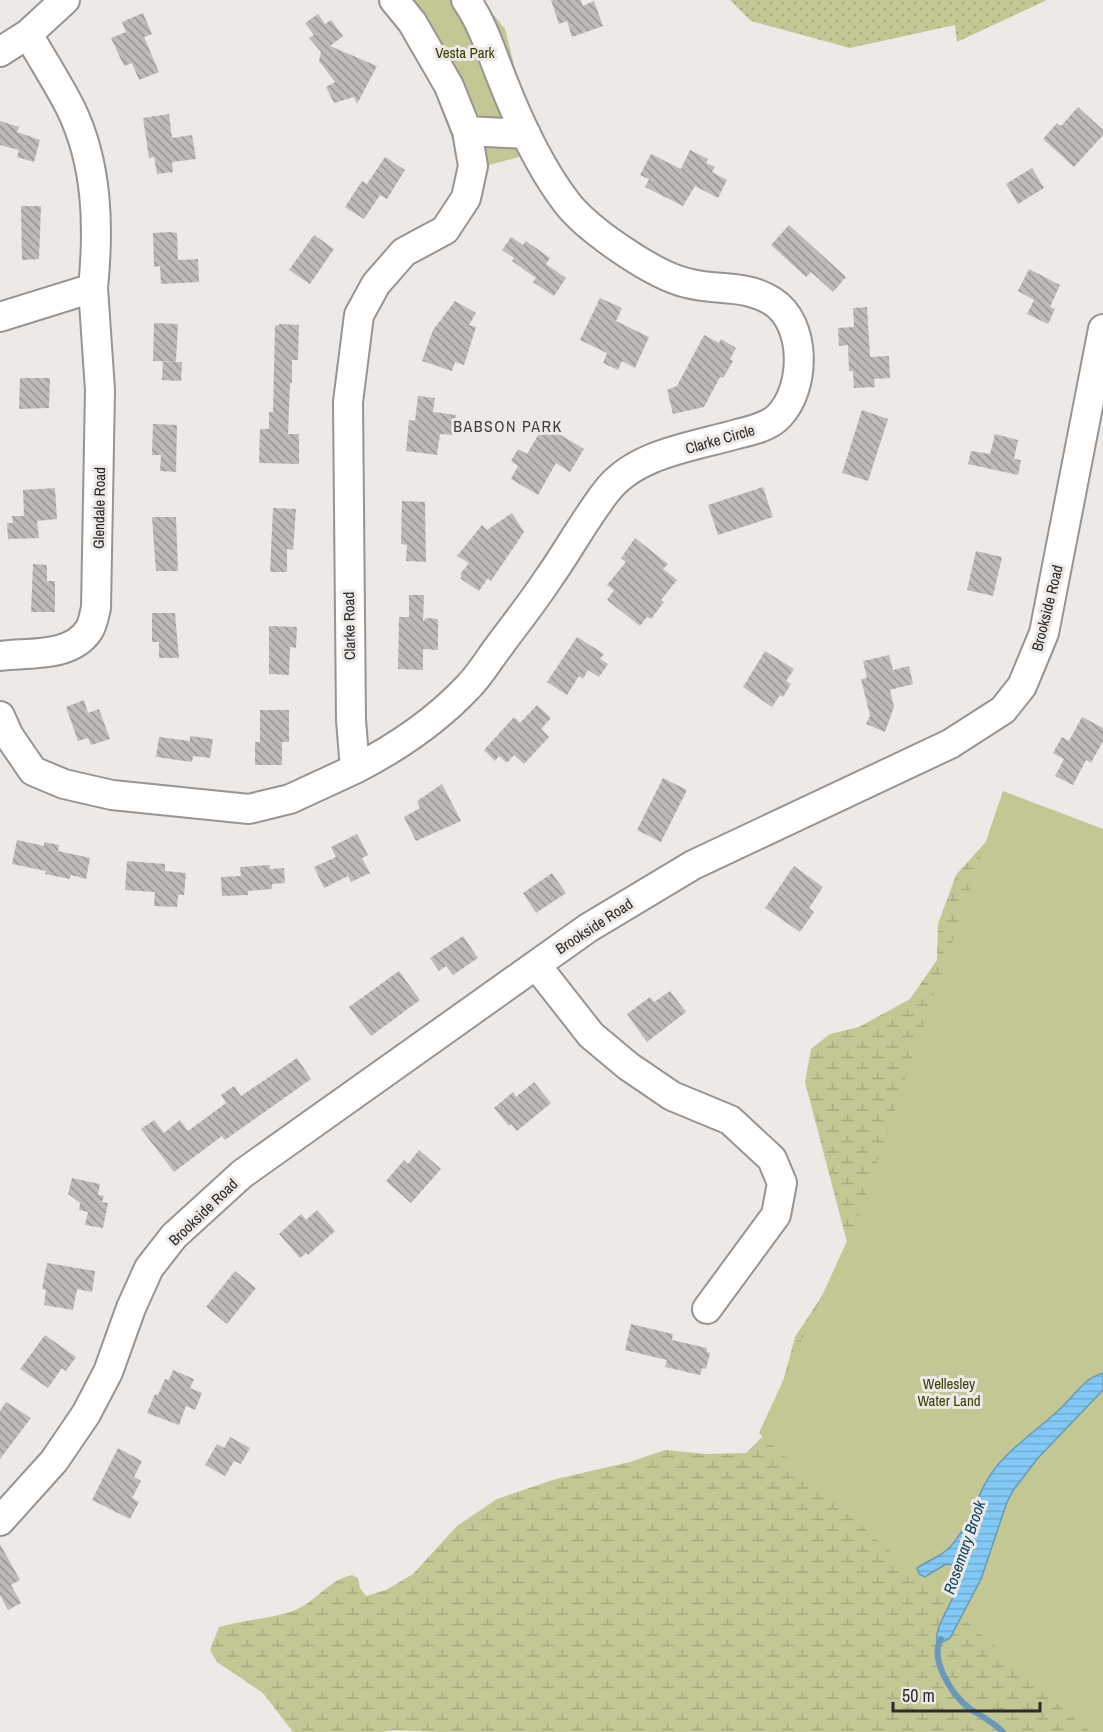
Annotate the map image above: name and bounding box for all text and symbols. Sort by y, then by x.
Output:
park label: Vesta Park [435,42,496,63]
district label: BABSON PARK [453,415,563,437]
street label: Clarke Circle [683,419,757,459]
street label: Glendale Road [88,467,110,549]
street label: Brookside Road [1026,563,1068,653]
street label: Clarke Road [338,592,360,660]
street label: Brookside Road [551,893,637,959]
street label: Brookside Road [164,1174,242,1250]
park label: Wellesley Water Land [917,1373,981,1411]
water label: Rosemary Brook [938,1497,990,1597]
scale bar [893,1675,1040,1713]
text: 50 m [902,1683,935,1708]

